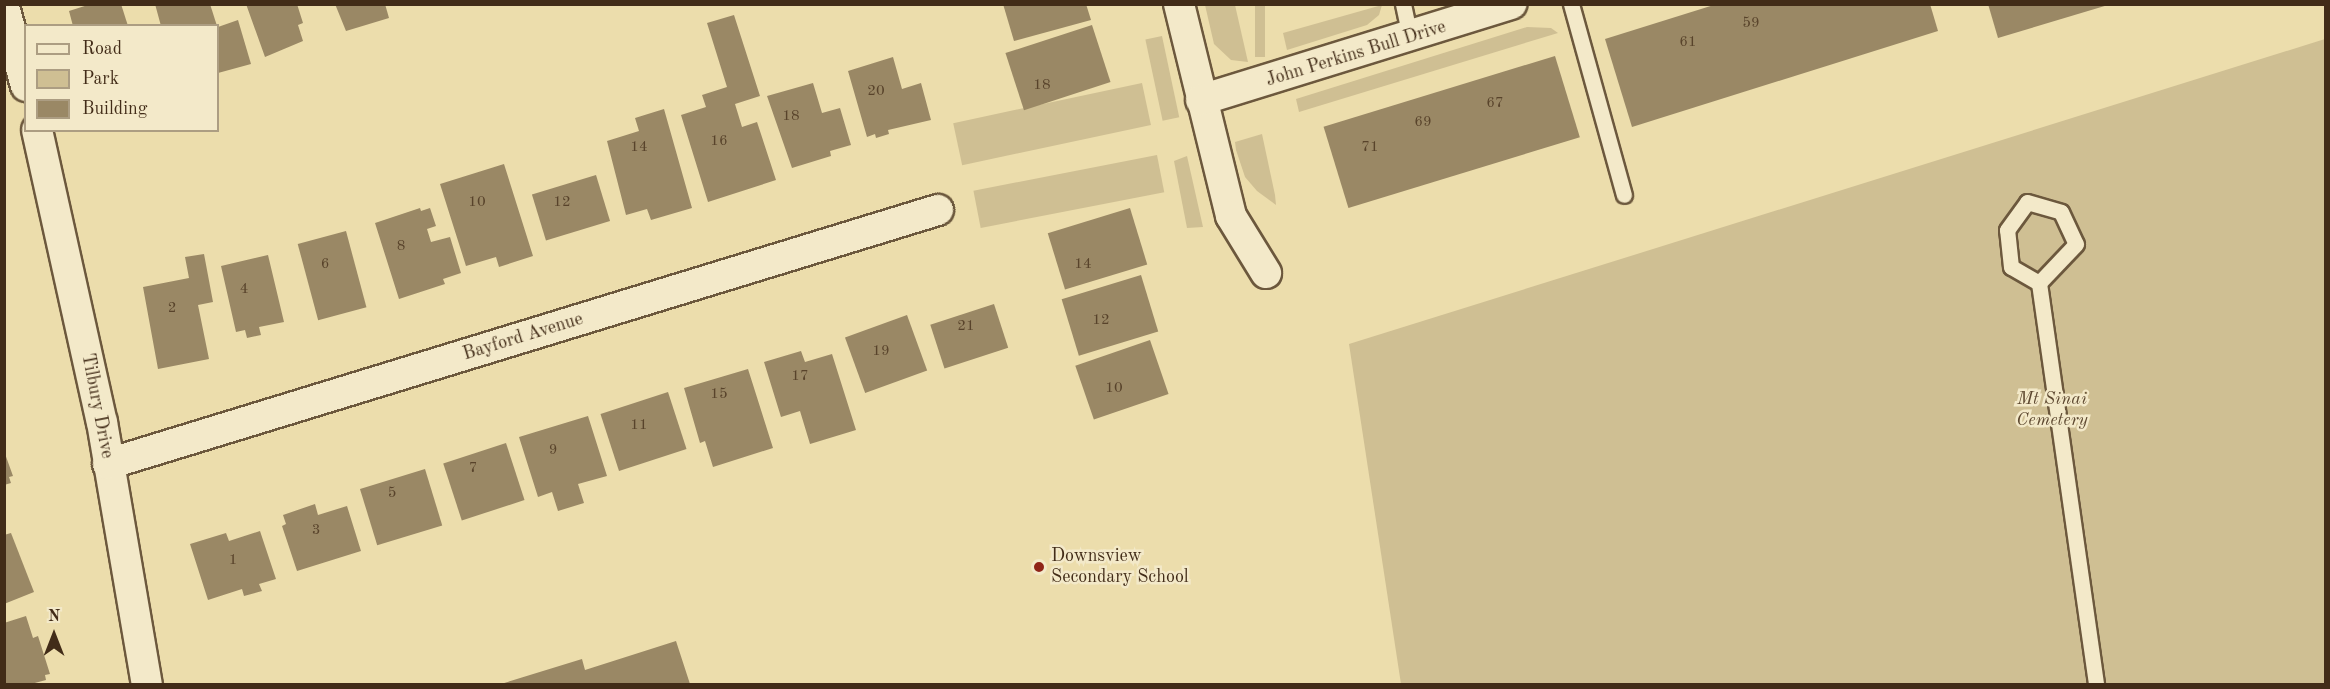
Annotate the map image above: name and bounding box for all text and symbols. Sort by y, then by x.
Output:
house number: 59 [1742,15,1760,33]
street label: John Perkins Bull Drive [1263,16,1449,92]
legend [24,24,219,132]
house number: 61 [1679,34,1697,52]
text: Road [82,40,122,58]
text: Park [82,70,119,88]
house number: 18 [1033,77,1051,95]
house number: 20 [867,83,885,101]
house number: 67 [1486,95,1504,113]
text: Building [82,100,147,118]
house number: 18 [782,108,800,126]
house number: 69 [1414,114,1432,132]
house number: 16 [710,133,728,151]
house number: 14 [630,139,648,157]
house number: 71 [1361,139,1379,157]
house number: 10 [468,194,486,212]
house number: 12 [553,194,571,212]
house number: 8 [397,238,405,256]
house number: 6 [321,256,329,274]
house number: 14 [1074,256,1092,274]
house number: 4 [240,281,248,299]
house number: 2 [168,300,176,318]
street label: Bayford Avenue [460,308,586,366]
house number: 12 [1092,312,1110,330]
house number: 21 [957,318,975,336]
house number: 19 [872,343,890,361]
street label: Tilbury Drive [76,352,118,460]
house number: 17 [791,368,809,386]
house number: 10 [1105,380,1123,398]
house number: 15 [710,386,728,404]
park label: Mt Sinai Cemetery [2016,389,2088,432]
house number: 11 [630,417,648,435]
house number: 9 [549,442,557,460]
house number: 7 [469,460,477,478]
house number: 5 [388,485,396,503]
house number: 3 [312,522,320,540]
place label: Downsview Secondary School [1051,546,1189,588]
house number: 1 [229,552,237,570]
marker: Downsview Secondary School [1032,560,1046,574]
north arrow [24,605,84,665]
text: N [48,609,60,625]

